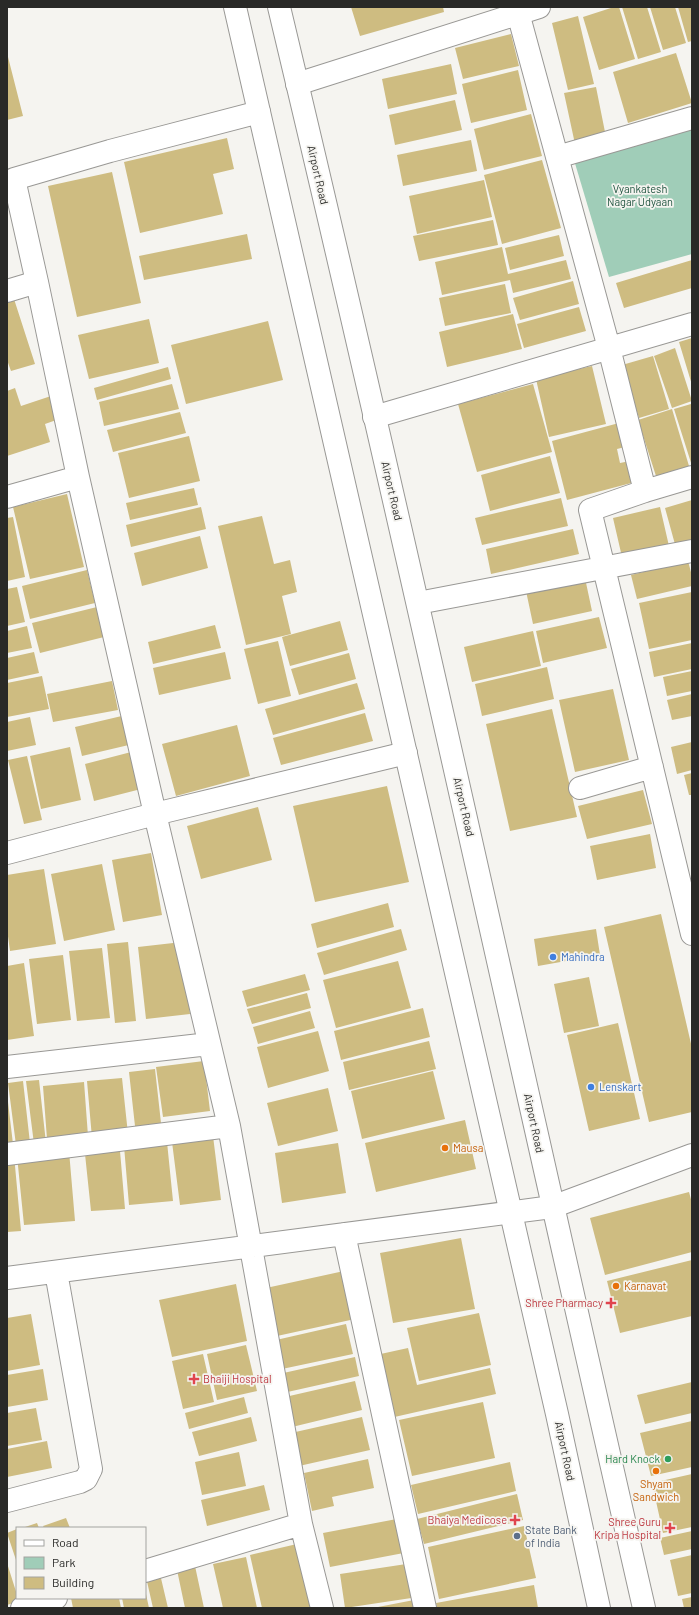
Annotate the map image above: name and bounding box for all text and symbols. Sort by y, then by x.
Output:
street label: Airport Road [305,144,332,206]
park label: Vyankatesh Nagar Udyaan [607,182,673,208]
street label: Airport Road [379,460,406,522]
street label: Airport Road [451,776,478,838]
place label: Mahindra [561,950,605,963]
marker: Mahindra [548,952,558,962]
place label: Lenskart [599,1080,642,1093]
marker: Lenskart [586,1082,596,1092]
street label: Airport Road [522,1092,547,1154]
place label: Mausa [453,1141,483,1154]
marker: Mausa [440,1143,450,1153]
place label: Karnavat [624,1279,667,1292]
marker: Karnavat [611,1281,621,1291]
place label: Shree Pharmacy [525,1296,603,1309]
marker: Shree Pharmacy [606,1298,616,1308]
place label: Bhaiji Hospital [203,1372,271,1385]
marker: Bhaiji Hospital [188,1373,200,1385]
street label: Airport Road [553,1420,578,1482]
place label: Hard Knock [605,1452,660,1465]
marker: Hard Knock [663,1454,673,1464]
marker: Shyam Sandwich [651,1466,661,1476]
place label: Shyam Sandwich [633,1477,679,1503]
place label: Bhaiya Medicose [428,1513,507,1526]
marker: Bhaiya Medicose [510,1515,520,1525]
place label: Shree Guru Kripa Hospital [594,1515,661,1541]
marker: Shree Guru Kripa Hospital [664,1522,676,1534]
place label: State Bank of India [525,1523,577,1549]
legend [16,1527,146,1599]
marker: State Bank of India [512,1531,522,1541]
text: Road [52,1535,79,1549]
text: Park [52,1555,76,1569]
text: Building [52,1575,94,1589]

